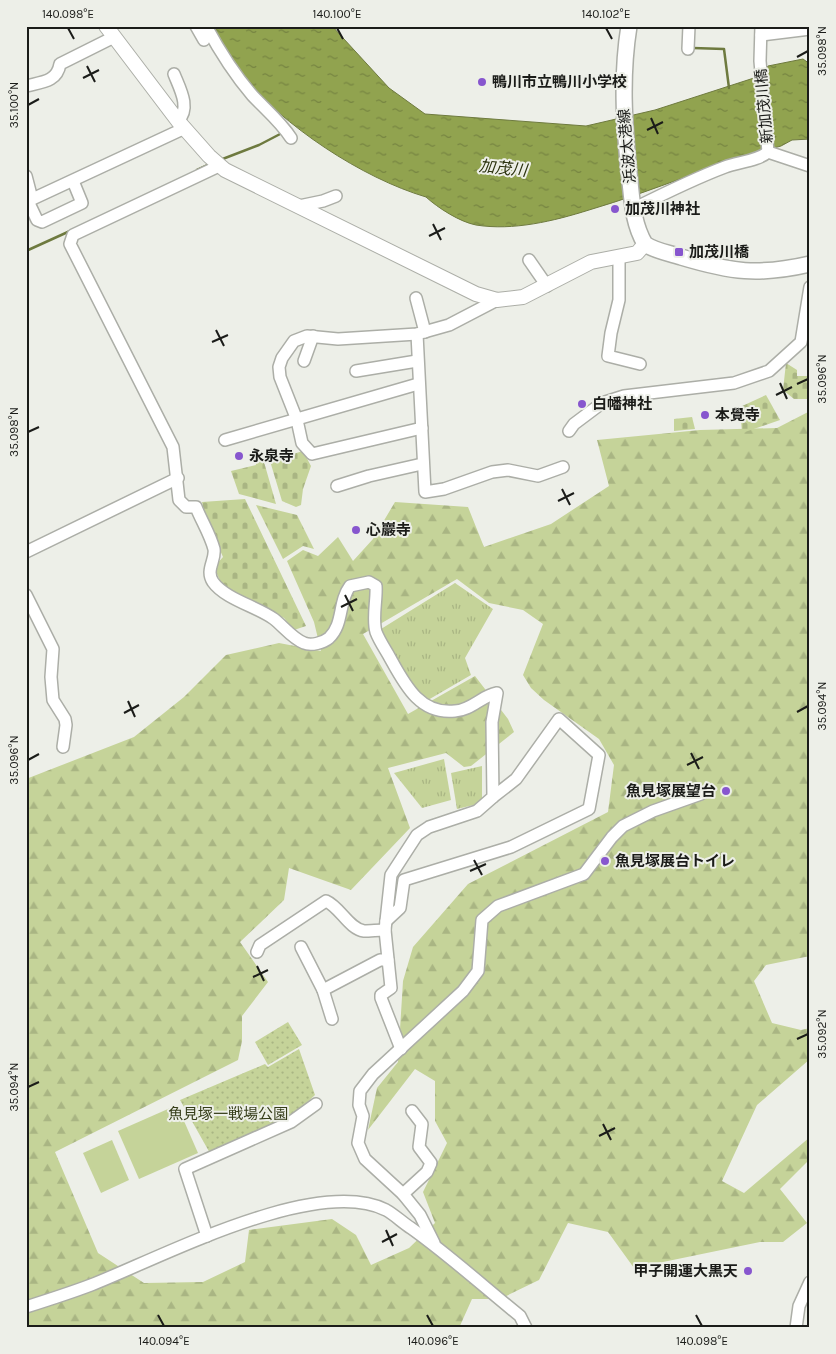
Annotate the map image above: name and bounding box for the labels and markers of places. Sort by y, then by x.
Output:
place label: 鴨川市立鴨川小学校 [492,73,627,91]
marker: 鴨川市立鴨川小学校 [476,76,488,88]
place label: 加茂川神社 [625,200,700,218]
marker: 加茂川神社 [609,203,621,215]
place label: 加茂川橋 [689,243,750,261]
marker: 加茂川橋 [673,246,685,258]
place label: 白幡神社 [592,395,652,413]
marker: 白幡神社 [576,398,588,410]
place label: 本覺寺 [715,406,760,424]
marker: 本覺寺 [699,409,711,421]
place label: 永泉寺 [249,447,294,465]
marker: 永泉寺 [233,450,245,462]
place label: 心巖寺 [366,521,411,539]
marker: 心巖寺 [350,524,362,536]
place label: 魚見塚展望台 [626,782,716,800]
marker: 魚見塚展望台 [720,785,732,797]
place label: 魚見塚展台トイレ [615,852,735,870]
marker: 魚見塚展台トイレ [599,855,611,867]
place label: 甲子開運大黒天 [633,1262,738,1280]
marker: 甲子開運大黒天 [742,1265,754,1277]

